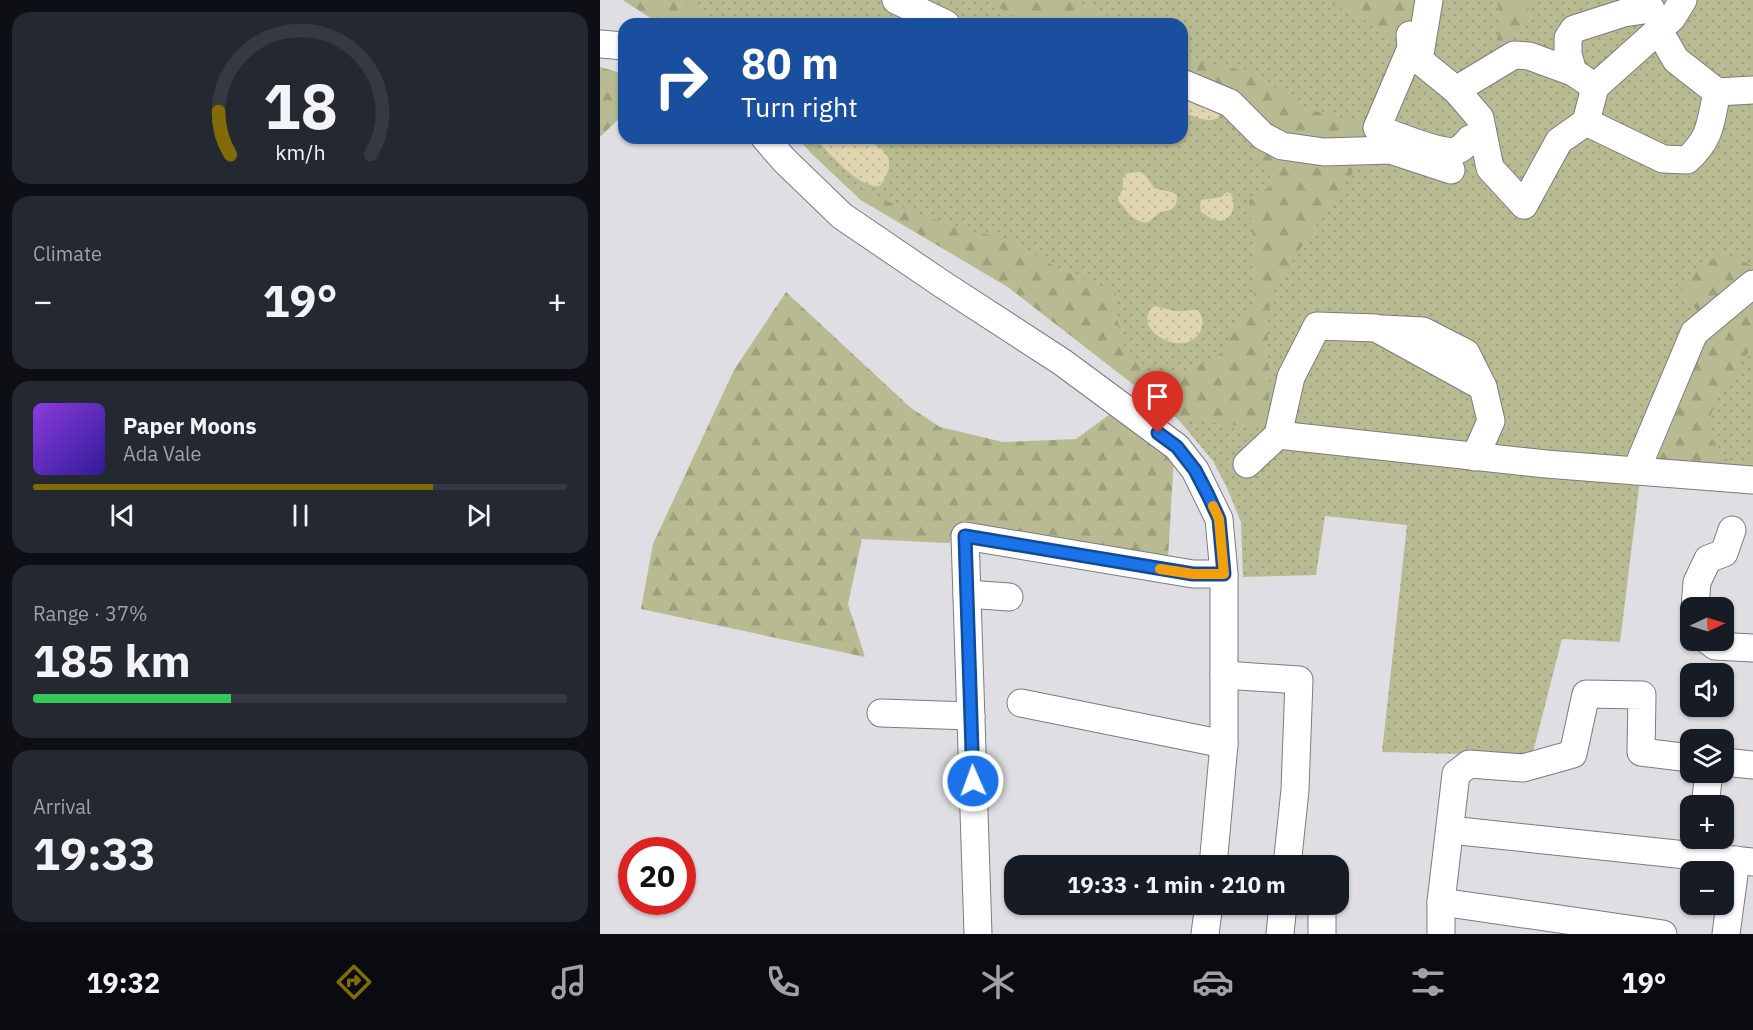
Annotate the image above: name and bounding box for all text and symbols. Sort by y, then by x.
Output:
text: 80 m [741,36,839,91]
icon: right [642,42,720,120]
text: 18 [263,65,337,146]
text: Turn right [741,89,858,124]
text: km/h [275,139,325,167]
text: Climate [33,240,102,267]
text: 19° [262,271,338,329]
text: − [33,279,53,322]
text: + [547,279,567,322]
pin [1132,371,1183,433]
icon: arrive [1141,380,1174,413]
text: Paper Moons [123,411,256,440]
text: Ada Vale [123,440,202,467]
icon: previous [106,499,139,532]
icon: pause [284,499,317,532]
icon: next [462,499,495,532]
north arrow [1680,597,1734,651]
map controls [1680,597,1734,915]
text: Range · 37% [33,600,148,627]
text: 185 km [33,631,191,689]
button: sound [1680,663,1734,717]
button: layers [1680,729,1734,783]
position arrow [941,749,1005,813]
text: Arrival [33,793,91,820]
button: + [1680,795,1734,849]
text: 19:33 [33,824,156,882]
speed limit sign: 20 [618,837,696,915]
button: − [1680,861,1734,915]
text: 19:33 · 1 min · 210 m [1067,870,1286,899]
icon: directions [333,961,375,1003]
icon: music [548,961,590,1003]
icon: phone [762,961,804,1003]
icon: climate [977,961,1019,1003]
icon: car [1192,961,1234,1003]
icon: filters [1407,961,1449,1003]
text: 19:32 [86,965,160,1000]
text: 19° [1621,965,1667,1000]

